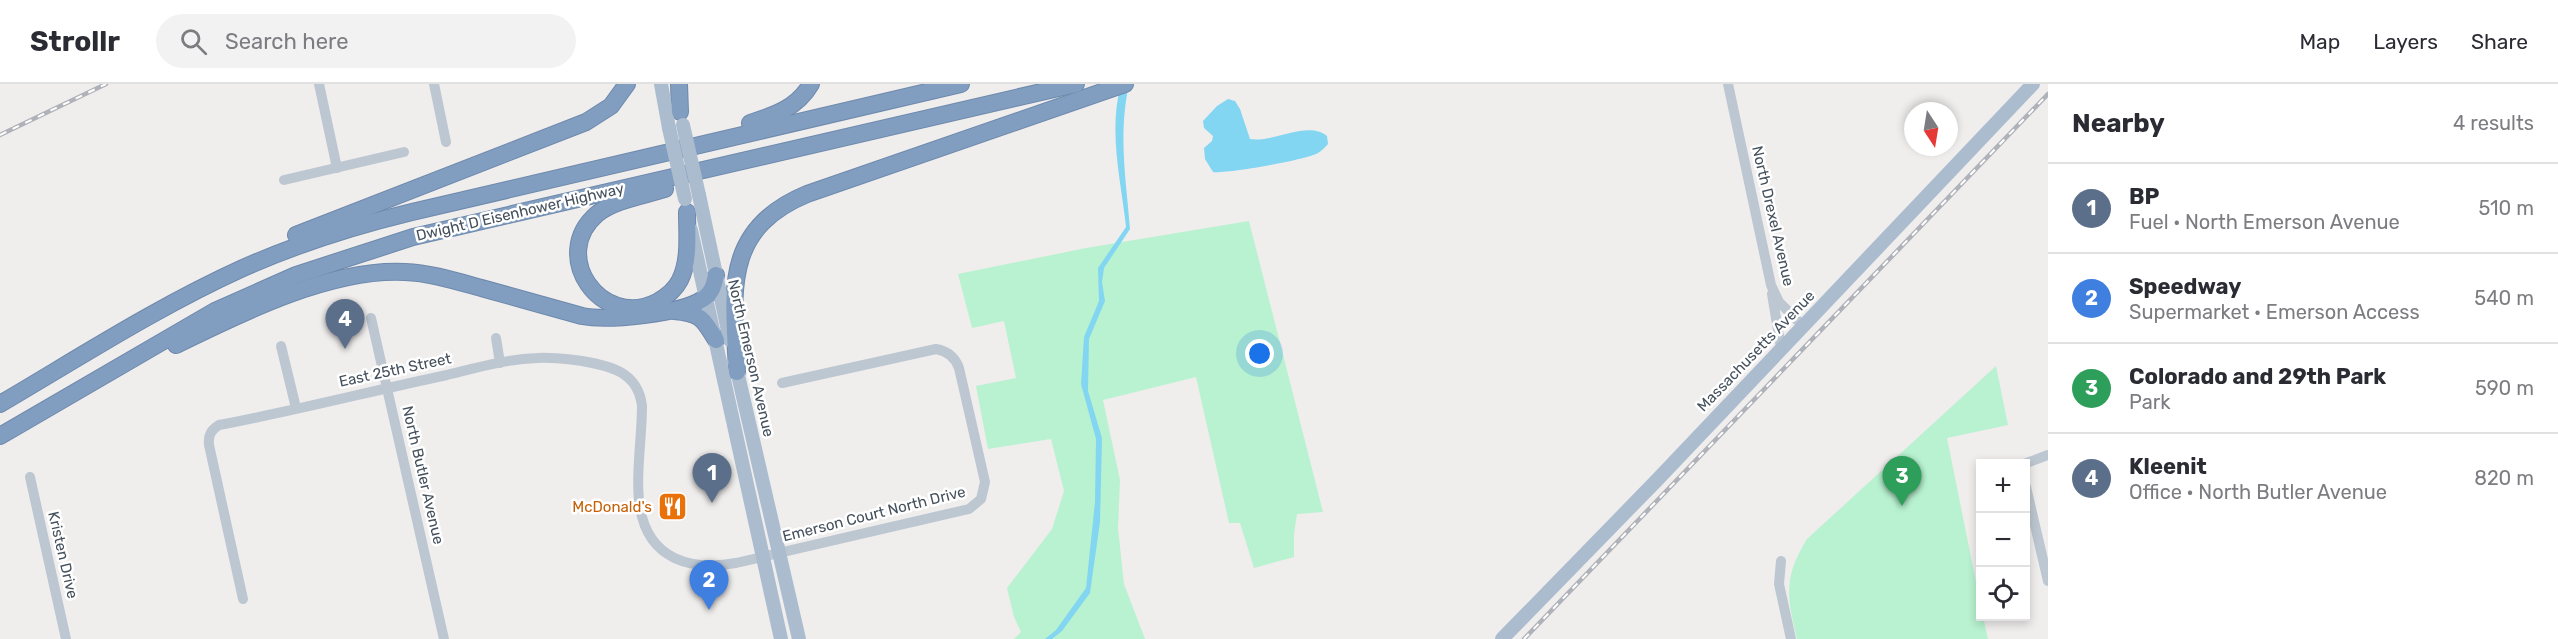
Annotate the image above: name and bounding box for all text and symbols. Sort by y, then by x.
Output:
search box [156,14,576,68]
text: Strollr [30,25,120,58]
icon: search [177,25,210,58]
text: Search here [225,28,348,55]
text: Map [2299,29,2340,54]
text: Layers [2373,29,2438,54]
text: Share [2471,29,2528,54]
north arrow [1904,102,1958,156]
text: Nearby [2072,108,2165,139]
text: 4 results [2453,111,2534,135]
street label: North Drexel Avenue [1748,144,1798,288]
street label: Dwight D Eisenhower Highway [414,179,626,245]
text: BP [2129,183,2159,210]
text: 1 [2087,196,2096,220]
text: 510 m [2478,196,2534,220]
text: Fuel · North Emerson Avenue [2129,210,2400,234]
text: Speedway [2129,273,2241,300]
street label: North Emerson Avenue [724,277,778,439]
text: 2 [2085,286,2098,310]
text: 540 m [2474,286,2534,310]
street label: Massachusetts Avenue [1693,287,1819,415]
pin: 4 [326,300,364,349]
text: Supermarket · Emerson Access [2129,300,2420,324]
your location [1245,339,1274,368]
street label: East 25th Street [337,349,453,391]
text: Colorado and 29th Park [2129,363,2386,390]
text: 3 [2085,376,2098,400]
text: 590 m [2475,376,2534,400]
text: Park [2129,390,2171,414]
street label: North Butler Avenue [398,404,448,546]
text: Kleenit [2129,453,2207,480]
pin: 1 [692,454,732,503]
pin: 3 [1882,456,1922,506]
map controls [1976,459,2030,621]
button: + [1976,459,2030,513]
text: 4 [2085,466,2098,490]
text: 820 m [2474,466,2534,490]
text: Office · North Butler Avenue [2129,480,2387,504]
street label: Emerson Court North Drive [781,483,967,545]
restaurant icon: McDonald's [657,491,689,523]
place label: McDonald's [572,498,652,516]
street label: Kristen Drive [44,510,82,600]
button: − [1976,513,2030,567]
pin: 2 [690,560,728,610]
button: locate [1976,567,2030,621]

